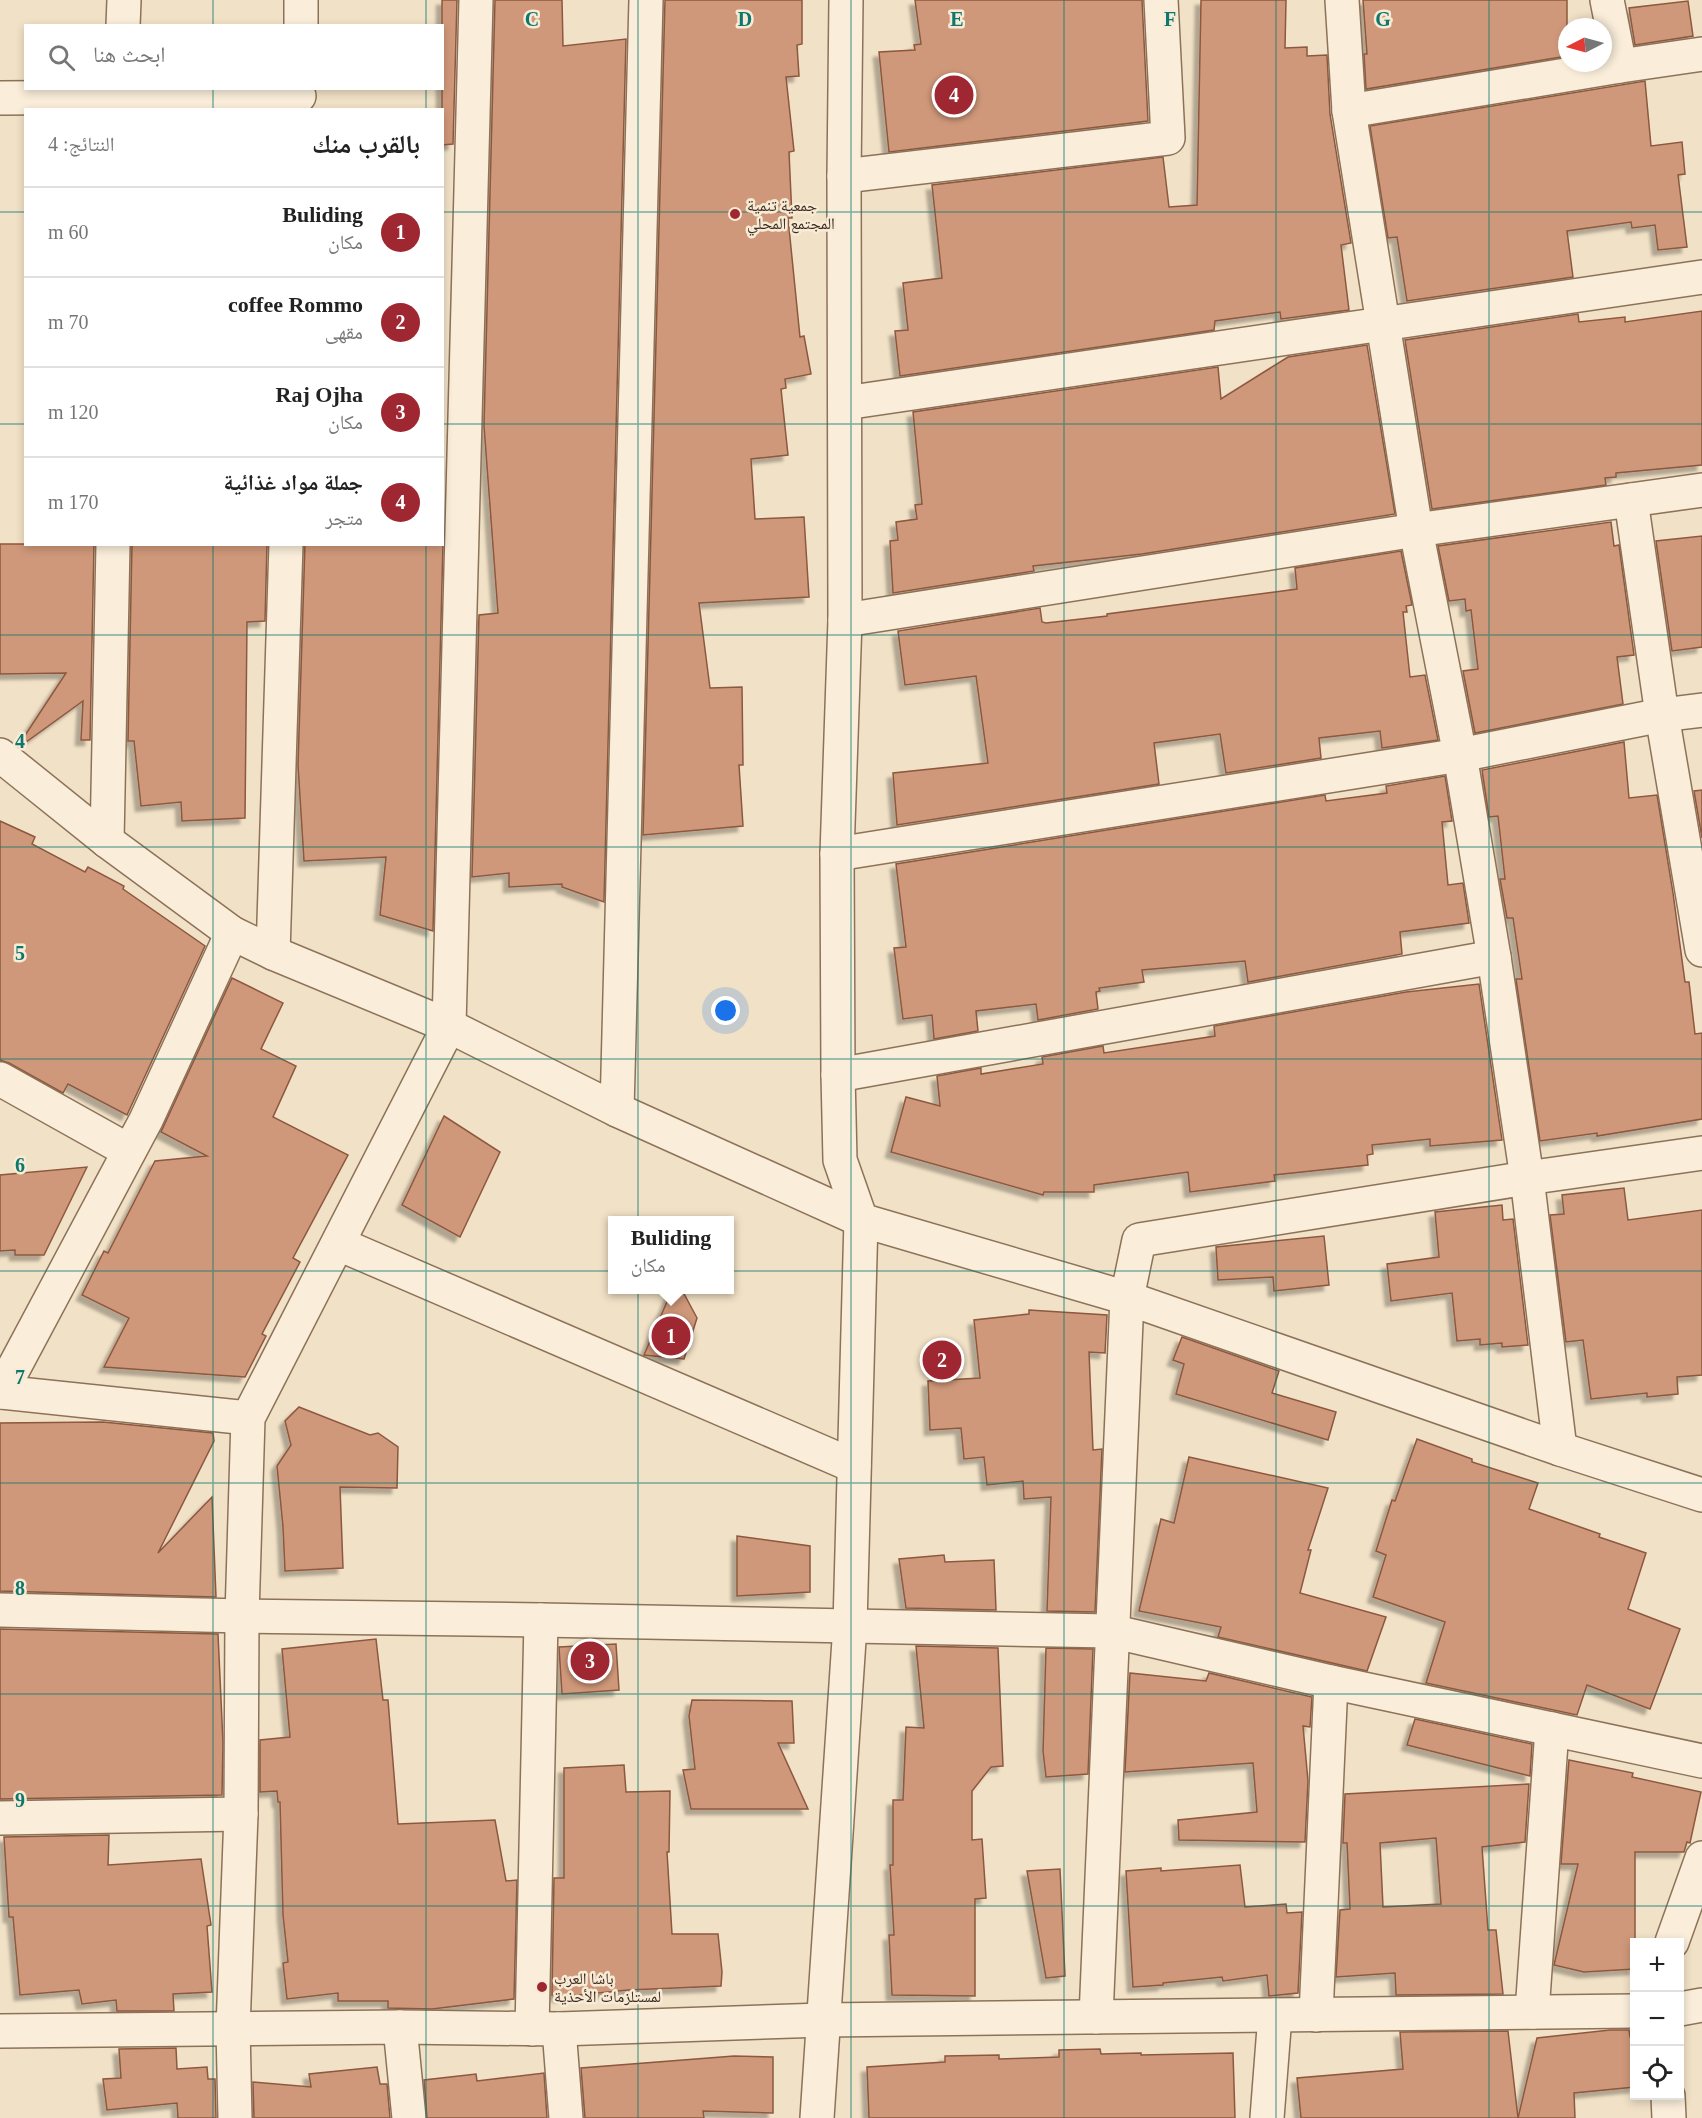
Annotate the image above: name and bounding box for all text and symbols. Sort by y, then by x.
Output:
text: C [525,8,539,30]
text: D [738,8,752,30]
text: E [950,8,964,30]
text: F [1164,8,1176,30]
text: G [1375,8,1391,30]
north arrow [1558,18,1612,72]
search box [24,24,444,90]
icon: search [45,41,78,74]
text: ابحث هنا [93,42,166,67]
pin: 4 [934,72,974,118]
text: بالقرب منك [312,130,420,159]
text: النتائج: 4 [48,133,114,155]
place label: جمعية تنمية المجتمع المحلي [747,197,835,236]
text: Buliding [282,202,363,227]
marker: جمعية تنمية المجتمع المحلي [728,207,742,221]
text: 60 m [48,221,89,243]
text: 1 [396,221,406,243]
text: مكان [328,231,363,253]
text: coffee Rommo [228,292,363,317]
text: 70 m [48,311,89,333]
text: 2 [396,311,406,333]
text: مقهى [325,321,363,343]
text: Raj Ojha [276,382,363,407]
text: 120 m [48,401,99,423]
text: 3 [396,401,406,423]
text: مكان [328,411,363,433]
text: جملة مواد غذائية [224,470,363,495]
text: 170 m [48,491,99,513]
text: 4 [396,491,406,513]
text: متجر [325,507,363,529]
text: 4 [15,730,25,752]
text: 5 [15,942,25,964]
your location [711,996,740,1025]
text: 6 [15,1154,25,1176]
popup [608,1216,734,1294]
text: Buliding [631,1225,711,1250]
text: مكان [631,1254,666,1276]
pin: 1 [652,1314,690,1358]
pin: 2 [922,1338,962,1382]
text: 7 [15,1366,25,1388]
text: 8 [15,1577,25,1599]
pin: 3 [570,1638,610,1684]
text: 9 [15,1789,25,1811]
map controls [1630,1938,1684,2100]
button: + [1630,1938,1684,1992]
place label: باشا العرب لمستلزمات الأحذية [554,1970,661,2006]
marker: باشا العرب لمستلزمات الأحذية [535,1980,549,1994]
button: − [1630,1992,1684,2046]
button: locate [1630,2046,1684,2100]

